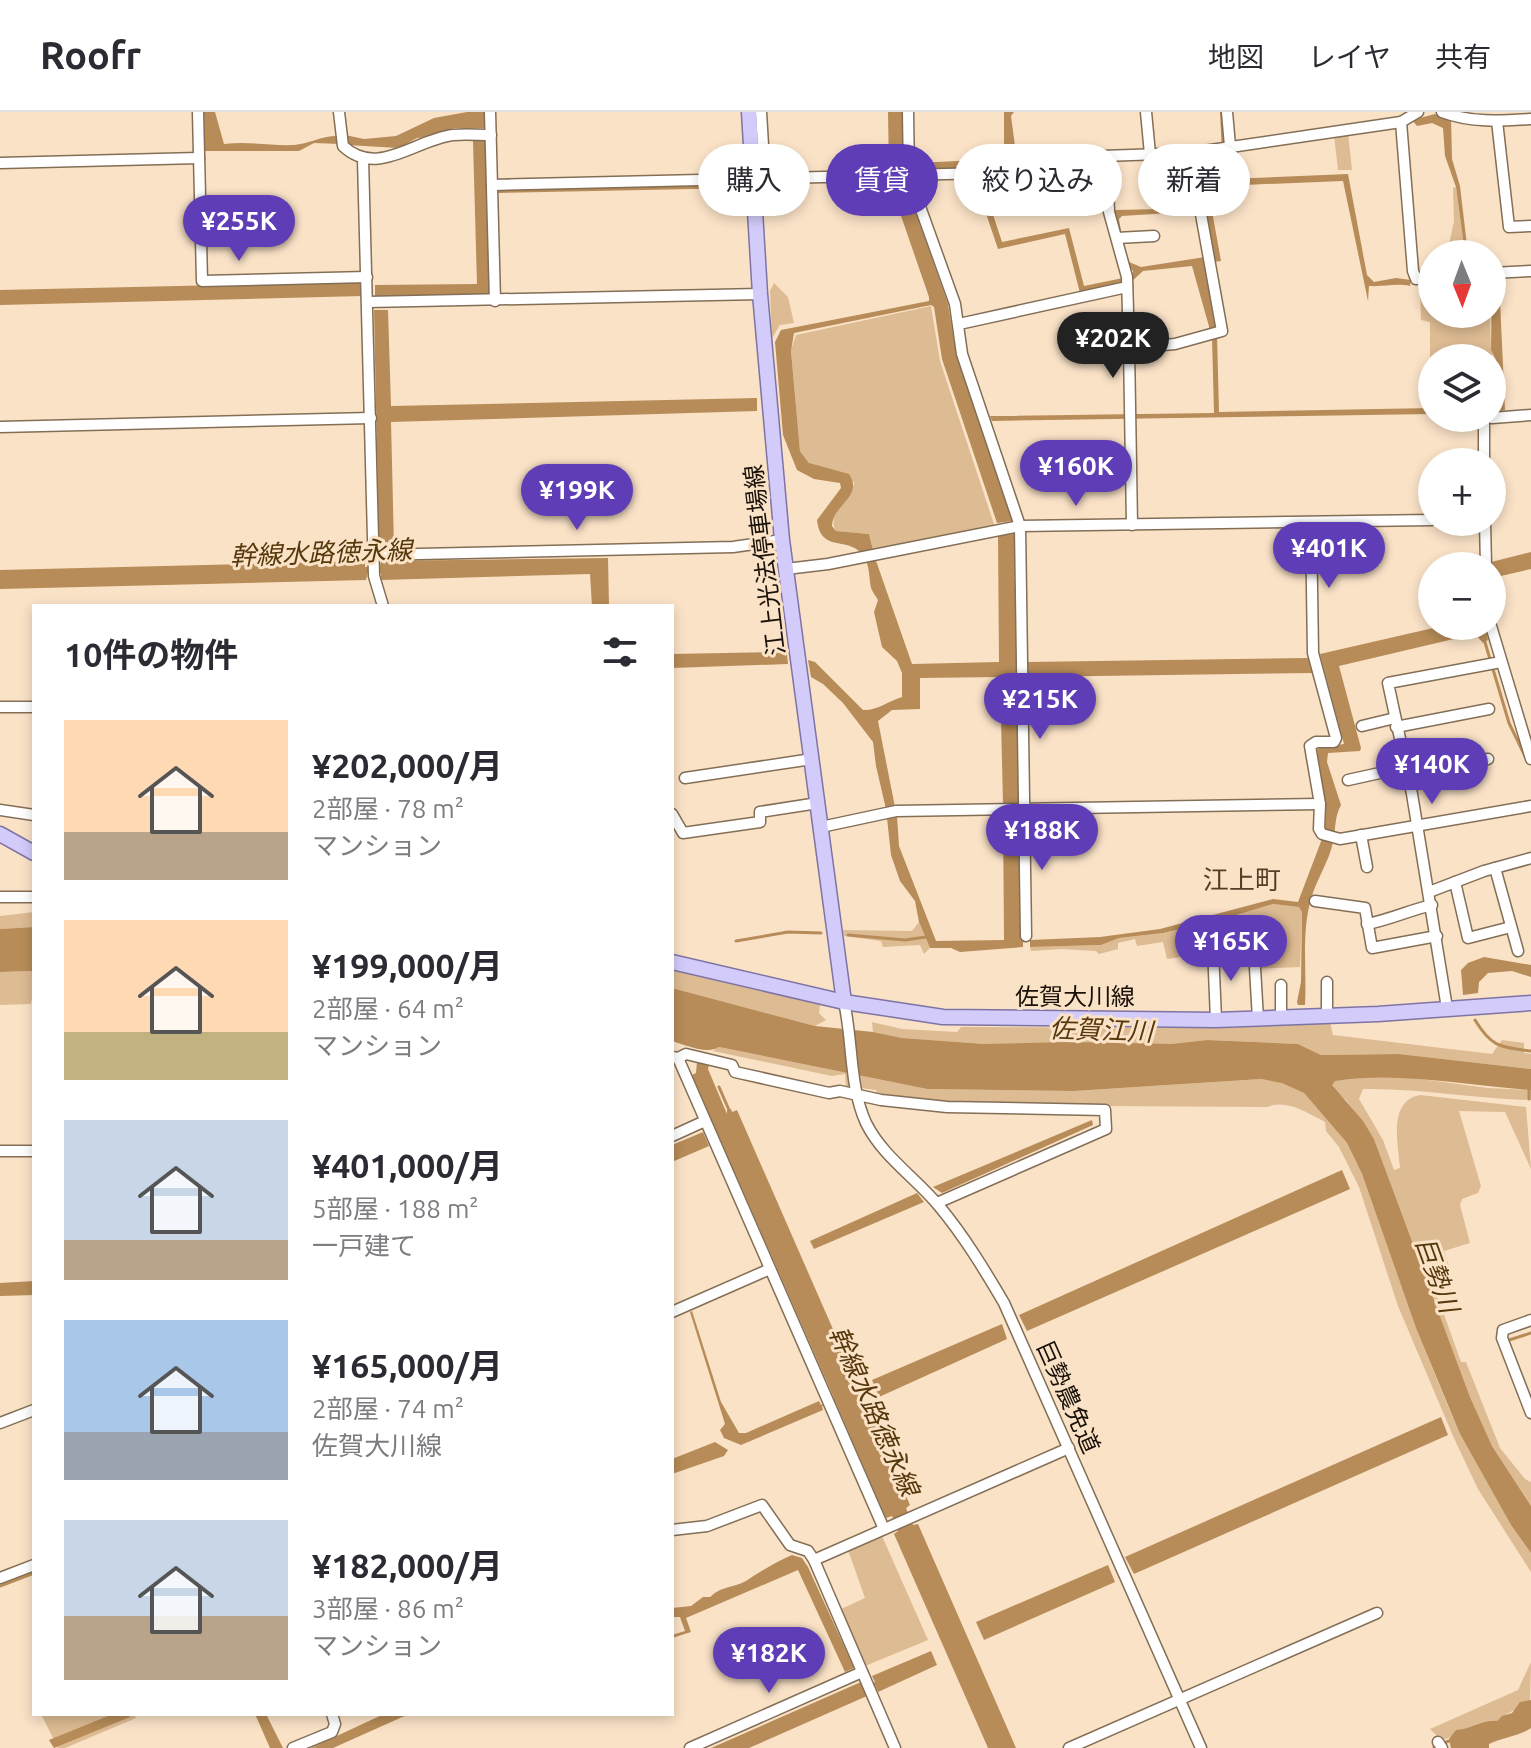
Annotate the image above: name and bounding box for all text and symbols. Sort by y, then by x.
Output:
text: Roofr [40,34,141,76]
text: 地図 [1208,41,1264,72]
text: レイヤ [1308,41,1391,72]
text: 共有 [1435,41,1491,72]
chip: 購入 [698,144,810,216]
chip: 賃貸 [826,144,938,216]
chip: 絞り込み [954,144,1122,216]
chip: 新着 [1138,144,1250,216]
pin: ¥255K [183,195,295,263]
text: ¥255K [201,206,277,235]
north arrow [1418,240,1506,328]
map controls [1418,240,1506,640]
pin: ¥202K [1057,312,1169,380]
text: ¥202K [1075,323,1151,352]
button: layers [1418,344,1506,432]
pin: ¥160K [1020,440,1132,508]
button: + [1418,448,1506,536]
text: ¥160K [1038,451,1114,480]
street label: 江上光法停車場線 [739,463,790,657]
pin: ¥199K [521,464,633,532]
text: ¥199K [539,475,615,504]
pin: ¥401K [1273,522,1385,590]
text: ¥401K [1291,533,1367,562]
water label: 幹線水路徳永線 [230,535,415,570]
button: − [1418,552,1506,640]
icon: filters [598,630,642,674]
text: 10件の物件 [64,635,238,673]
pin: ¥215K [984,673,1096,741]
text: ¥215K [1002,684,1078,713]
pin: ¥140K [1376,738,1488,806]
text: ¥202,000/月 [312,746,503,784]
text: ¥140K [1394,749,1470,778]
icon: home [128,752,224,848]
text: 2部屋 · 78 m² [312,794,464,823]
pin: ¥188K [986,804,1098,872]
text: ¥188K [1004,815,1080,844]
text: マンション [312,831,442,860]
district label: 江上町 [1203,865,1281,894]
pin: ¥165K [1175,915,1287,983]
text: ¥165K [1193,926,1269,955]
text: ¥199,000/月 [312,946,503,984]
icon: home [128,952,224,1048]
street label: 佐賀大川線 [1015,983,1135,1010]
text: 2部屋 · 64 m² [312,994,464,1023]
water label: 佐賀江川 [1049,1013,1156,1046]
text: マンション [312,1031,442,1060]
text: ¥401,000/月 [312,1146,503,1184]
icon: home [128,1152,224,1248]
text: 5部屋 · 188 m² [312,1194,479,1223]
text: 一戸建て [312,1231,416,1260]
water label: 巨勢川 [1411,1233,1465,1319]
water label: 幹線水路徳永線 [824,1322,926,1503]
street label: 巨勢農免道 [1032,1336,1105,1457]
text: ¥165,000/月 [312,1346,503,1384]
icon: home [128,1352,224,1448]
text: 2部屋 · 74 m² [312,1394,464,1423]
text: 佐賀大川線 [312,1431,442,1460]
text: ¥182,000/月 [312,1546,503,1584]
icon: home [128,1552,224,1648]
text: 3部屋 · 86 m² [312,1594,464,1623]
pin: ¥182K [713,1627,825,1695]
text: マンション [312,1631,442,1660]
text: ¥182K [731,1638,807,1667]

